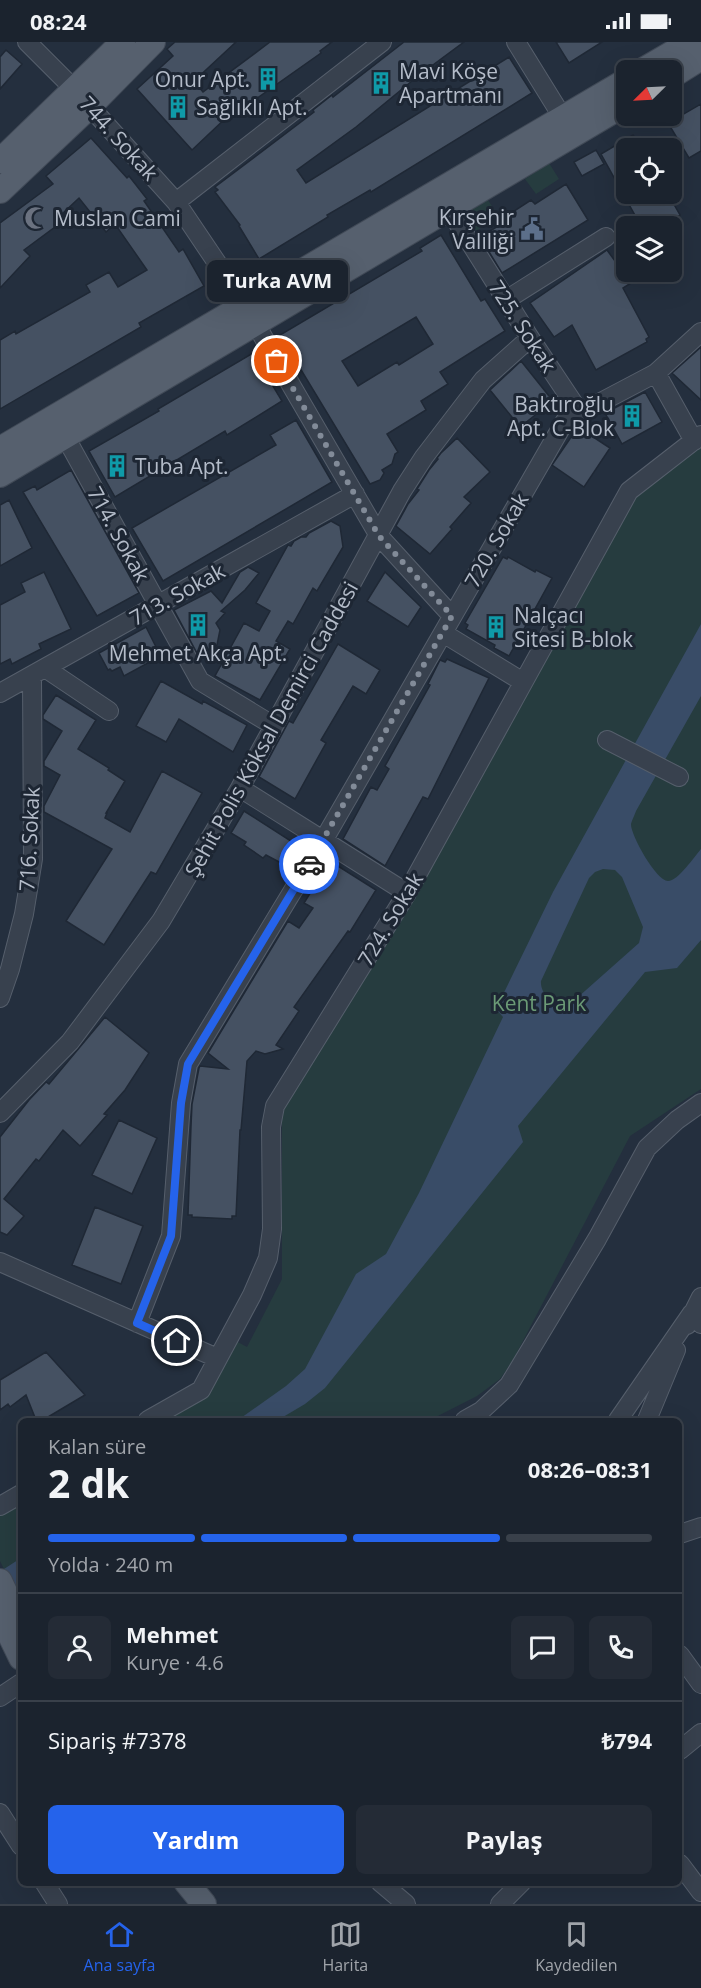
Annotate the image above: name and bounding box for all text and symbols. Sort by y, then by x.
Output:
text: 08:24 [30,6,87,36]
place label: Mavi Köşe Apartmanı [399,57,502,109]
north arrow [616,60,682,126]
map controls [616,60,682,282]
place label: Onur Apt. [155,65,250,93]
building icon: Onur Apt. [255,66,281,92]
building icon: Mavi Köşe Apartmanı [368,70,394,96]
street label: 744. Sokak [74,90,164,186]
place label: Sağlıklı Apt. [196,93,307,121]
building icon: Sağlıklı Apt. [165,94,191,120]
button: locate [616,138,682,204]
place label: Kırşehir Valiliği [439,203,514,255]
place label: Muslan Cami [54,204,181,232]
mosque icon: Muslan Cami [23,205,49,231]
public building icon: Kırşehir Valiliği [519,216,545,242]
button: layers [616,216,682,282]
callout: Turka AVM [206,259,348,301]
text: Turka AVM [223,267,332,294]
street label: 725. Sokak [483,274,563,378]
pin [251,335,302,386]
icon: bag [260,344,293,377]
place label: Baktıroğlu Apt. C-Blok [507,390,614,442]
building icon: Baktıroğlu Apt. C-Blok [619,403,645,429]
place label: Tuba Apt. [135,452,229,480]
building icon: Tuba Apt. [104,453,130,479]
street label: 714. Sokak [81,481,157,587]
street label: 720. Sokak [458,488,534,592]
street label: 713. Sokak [124,556,230,632]
street label: Şehit Polis Köksal Demirci Caddesi [178,576,364,882]
place label: Nalçacı Sitesi B-blok [514,601,633,653]
building icon: Mehmet Akça Apt. [185,612,211,638]
building icon: Nalçacı Sitesi B-blok [483,614,509,640]
place label: Mehmet Akça Apt. [109,639,287,667]
street label: 716. Sokak [12,786,46,892]
courier [279,834,339,894]
icon: car [293,848,326,881]
street label: 724. Sokak [351,867,429,971]
park label: Kent Park [492,989,586,1017]
pin [151,1315,202,1366]
icon: home [160,1324,193,1357]
text: Kalan süre [48,1433,146,1460]
text: 08:26–08:31 [528,1454,652,1484]
text: 2 dk [48,1456,129,1509]
text: Yolda · 240 m [48,1551,173,1578]
button: person [48,1616,111,1679]
button: chat [511,1616,574,1679]
button: phone [589,1616,652,1679]
text: Mehmet [126,1619,218,1649]
text: Kurye · 4.6 [126,1649,224,1676]
text: Sipariş #7378 [48,1725,187,1755]
text: ₺794 [602,1725,652,1755]
button: Yardım [48,1805,344,1874]
button: Paylaş [356,1805,652,1874]
tab: Ana sayfa [84,1918,155,1976]
tab: Harita [322,1918,368,1976]
tab: Kaydedilen [535,1918,617,1976]

